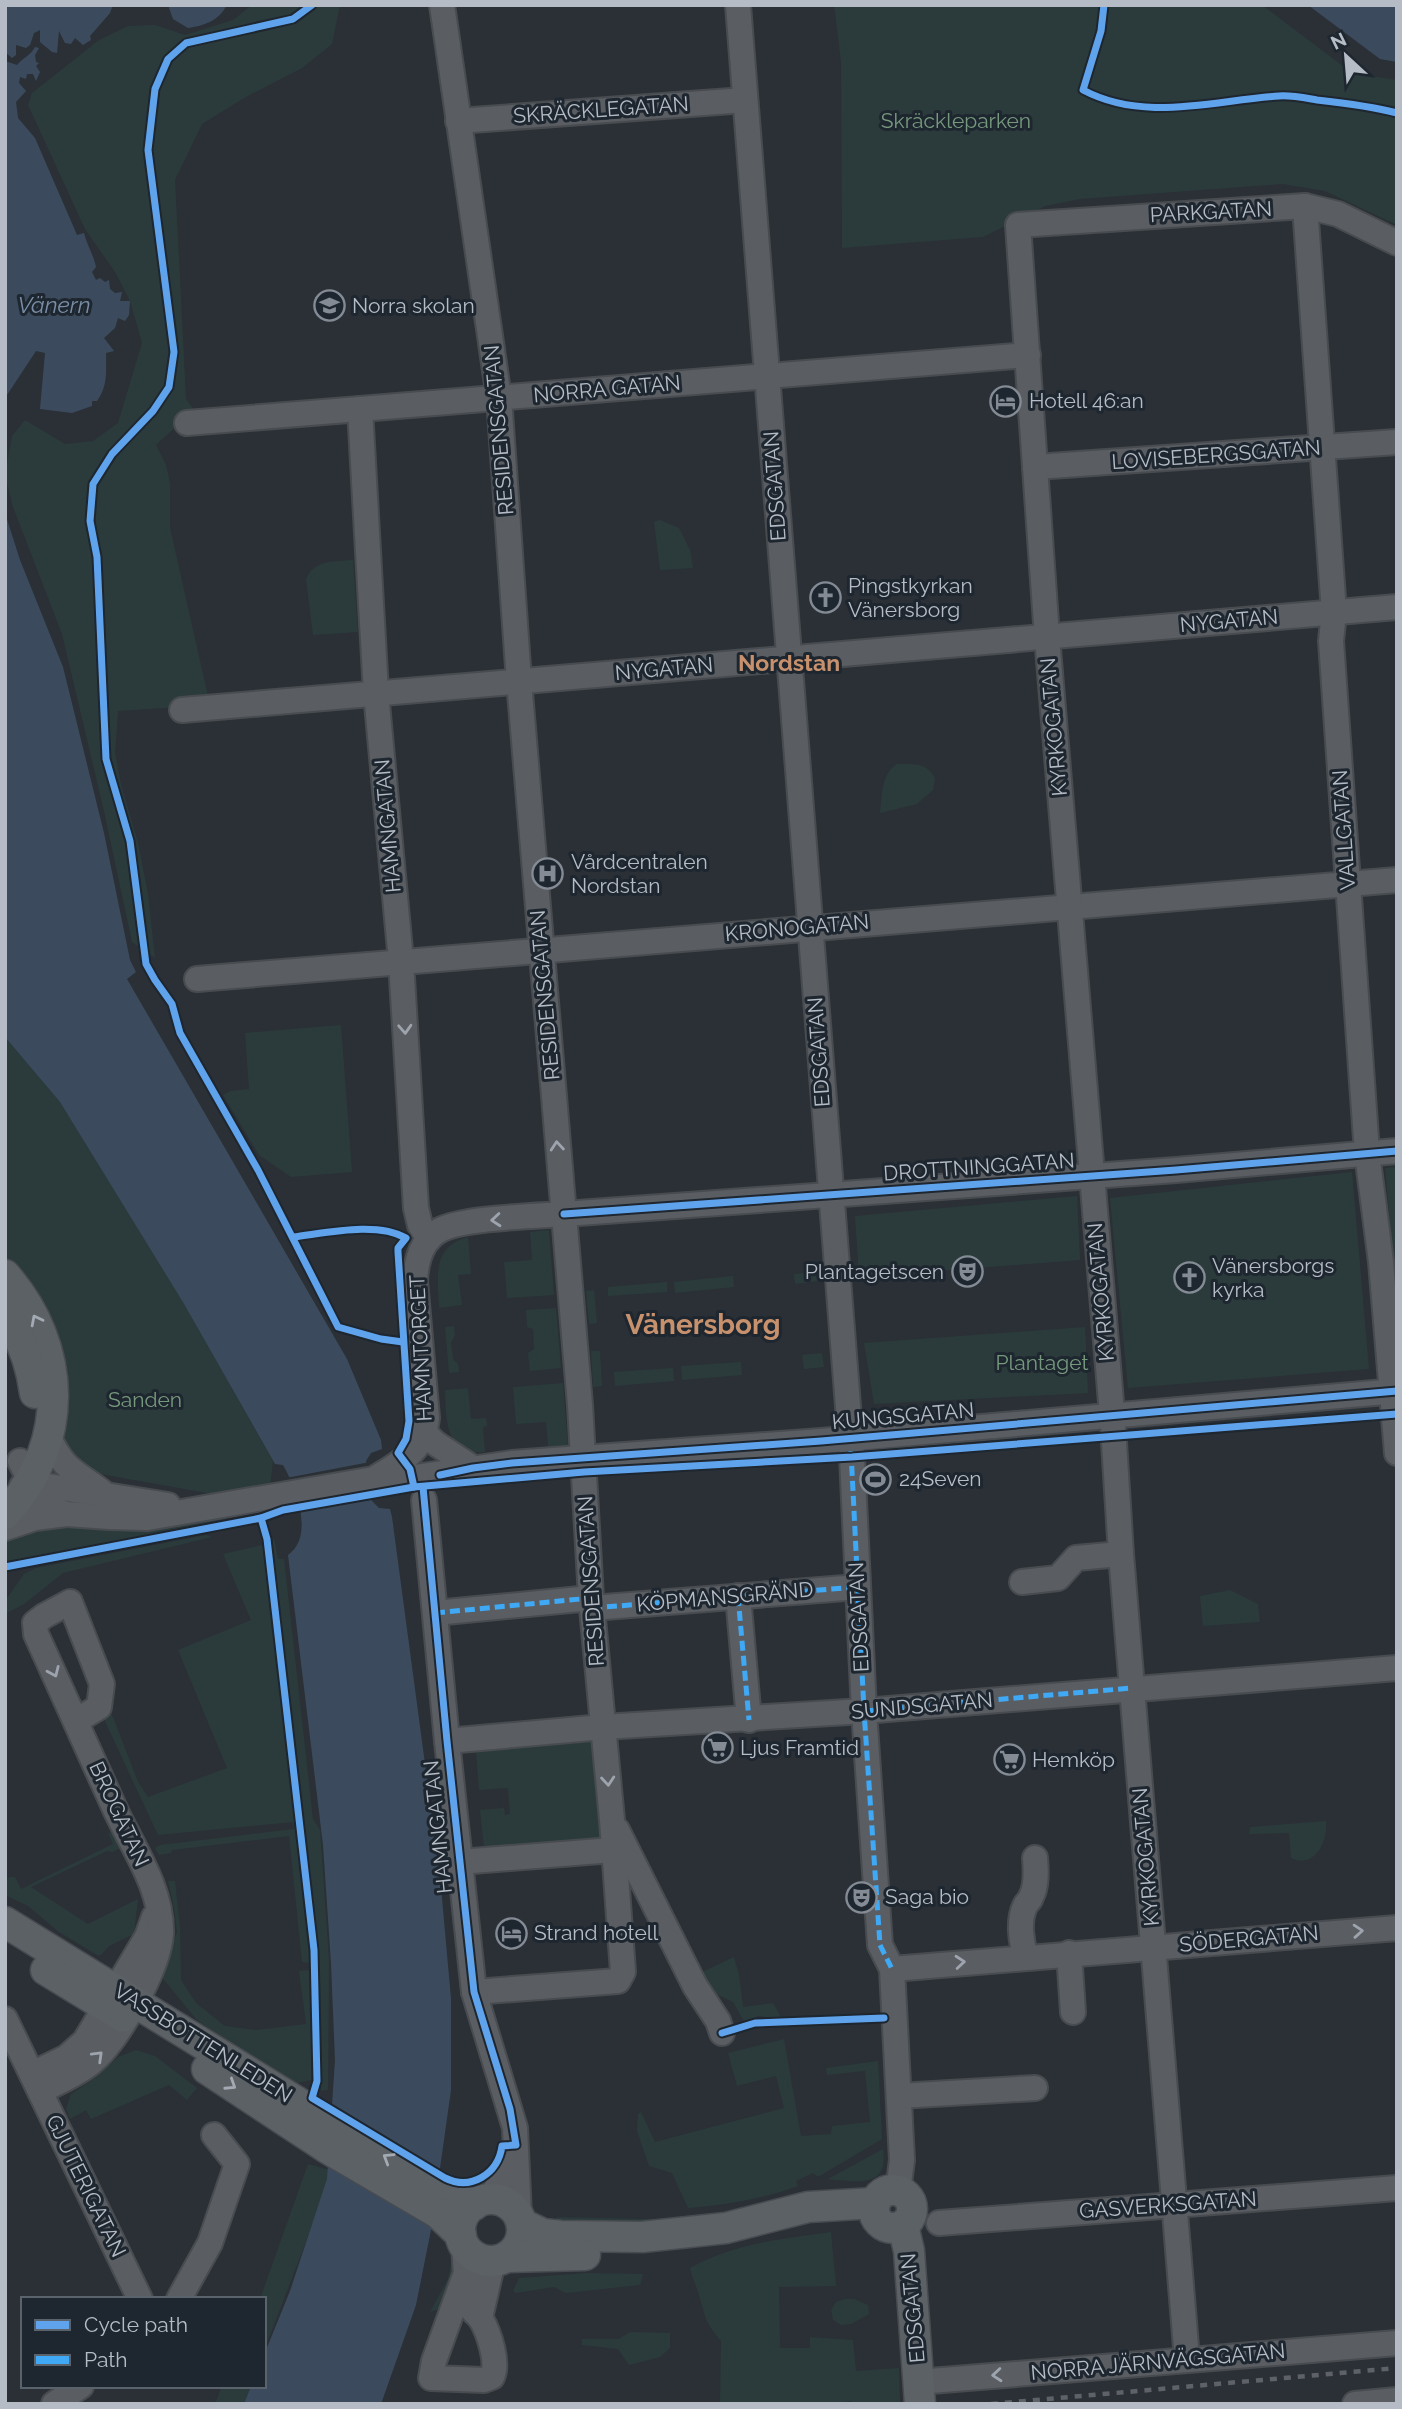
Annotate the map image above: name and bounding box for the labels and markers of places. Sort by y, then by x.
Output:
school or university icon: Norra skolan [312,289,346,323]
place label: Norra skolan [352,293,475,318]
hotel icon: Hotell 46:an [989,384,1023,418]
place label: Hotell 46:an [1029,388,1144,413]
place label: Pingstkyrkan Vänersborg [848,573,973,622]
church icon: Pingstkyrkan Vänersborg [808,581,842,615]
place label: Vårdcentralen Nordstan [571,849,708,898]
hospital icon: Vårdcentralen Nordstan [531,857,565,891]
place label: Vänersborgs kyrka [1212,1253,1334,1302]
theatre icon: Plantagetscen [950,1255,984,1289]
place label: Plantagetscen [805,1259,944,1284]
church icon: Vänersborgs kyrka [1172,1261,1206,1295]
sports icon: 24Seven [859,1462,893,1496]
place label: 24Seven [899,1466,982,1491]
supermarket icon: Ljus Framtid [700,1731,734,1765]
place label: Ljus Framtid [740,1735,859,1760]
supermarket icon: Hemköp [992,1743,1026,1777]
place label: Hemköp [1032,1747,1115,1772]
theatre icon: Saga bio [845,1880,879,1914]
place label: Saga bio [885,1884,969,1909]
hotel icon: Strand hotell [494,1916,528,1950]
place label: Strand hotell [534,1920,658,1945]

